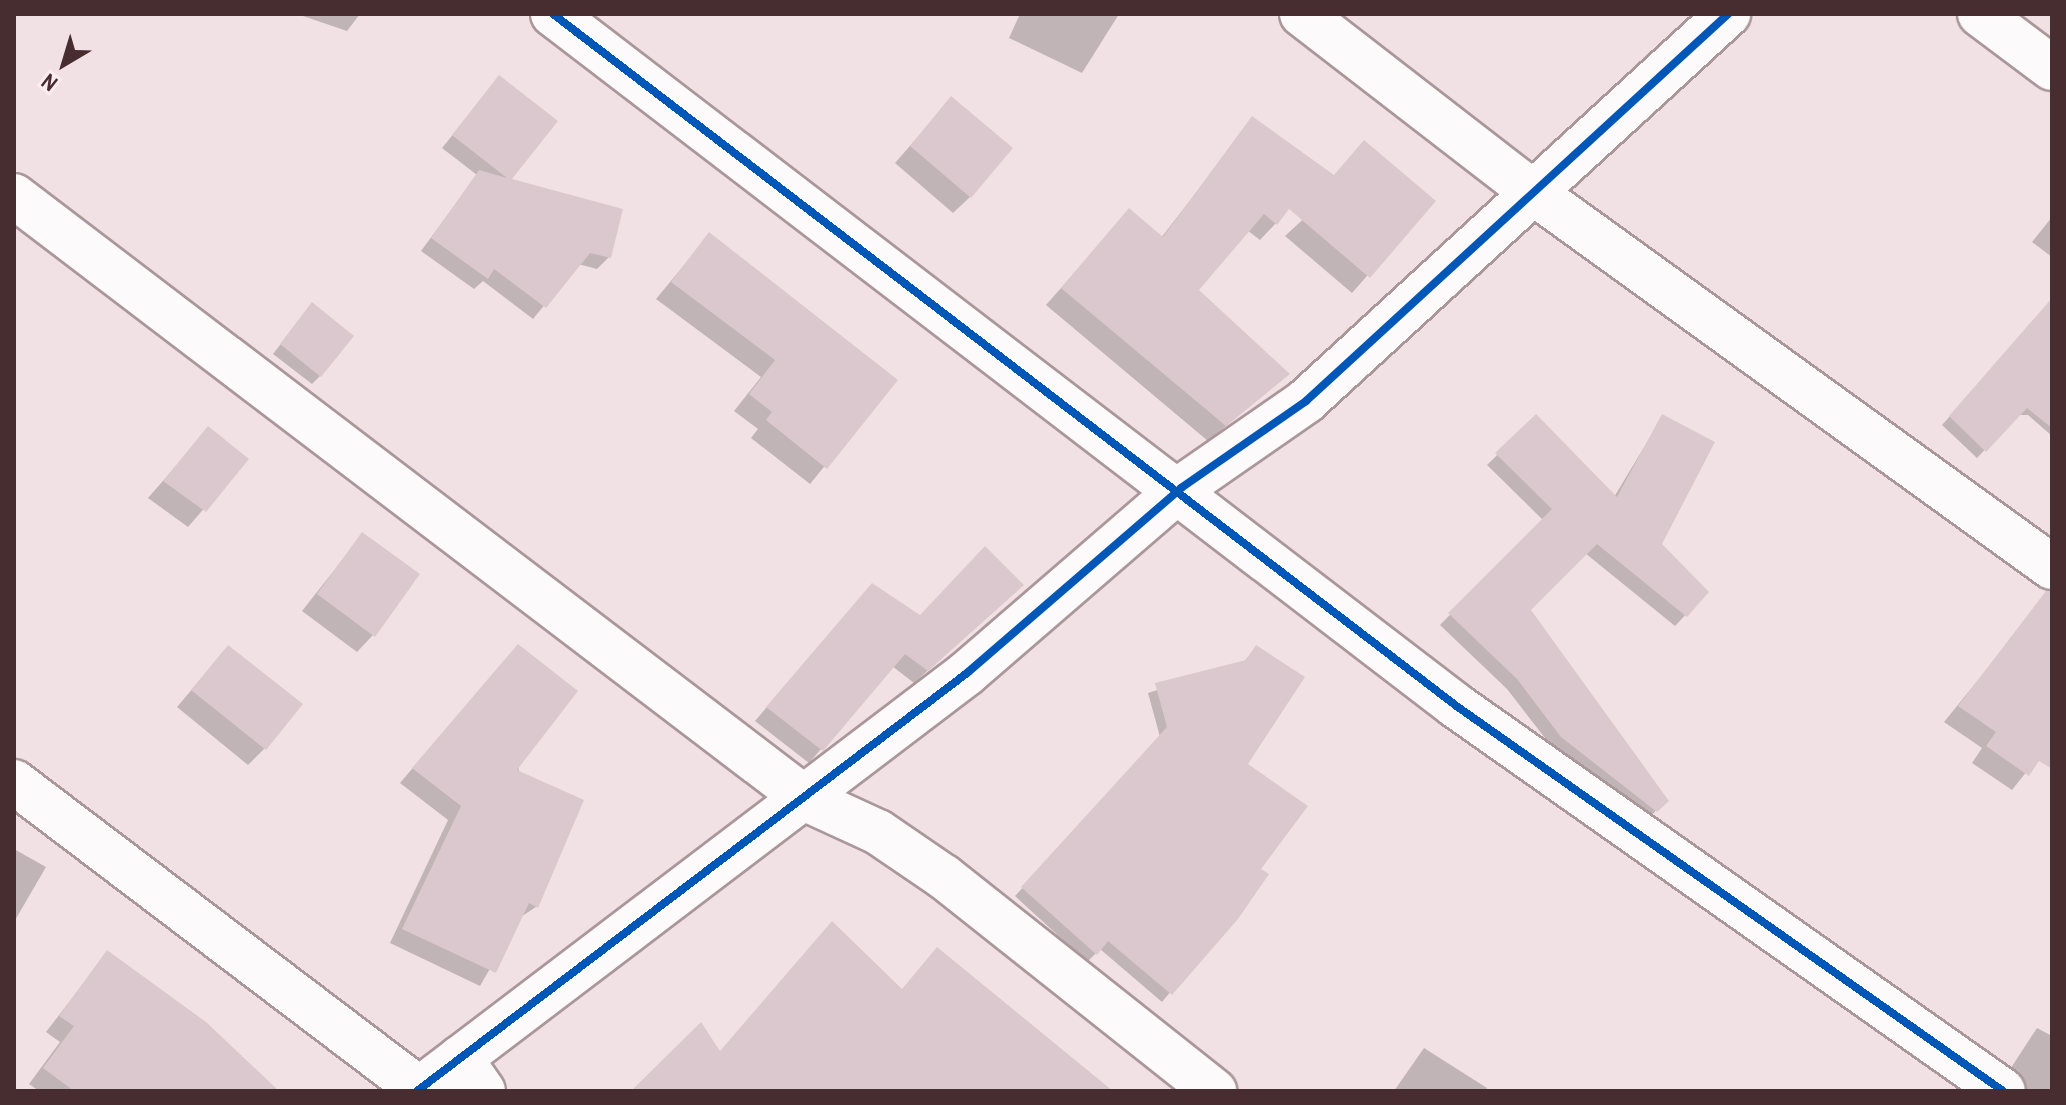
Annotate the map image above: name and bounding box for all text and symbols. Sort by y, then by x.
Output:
north arrow [24,24,104,104]
text: N [35,67,64,99]

